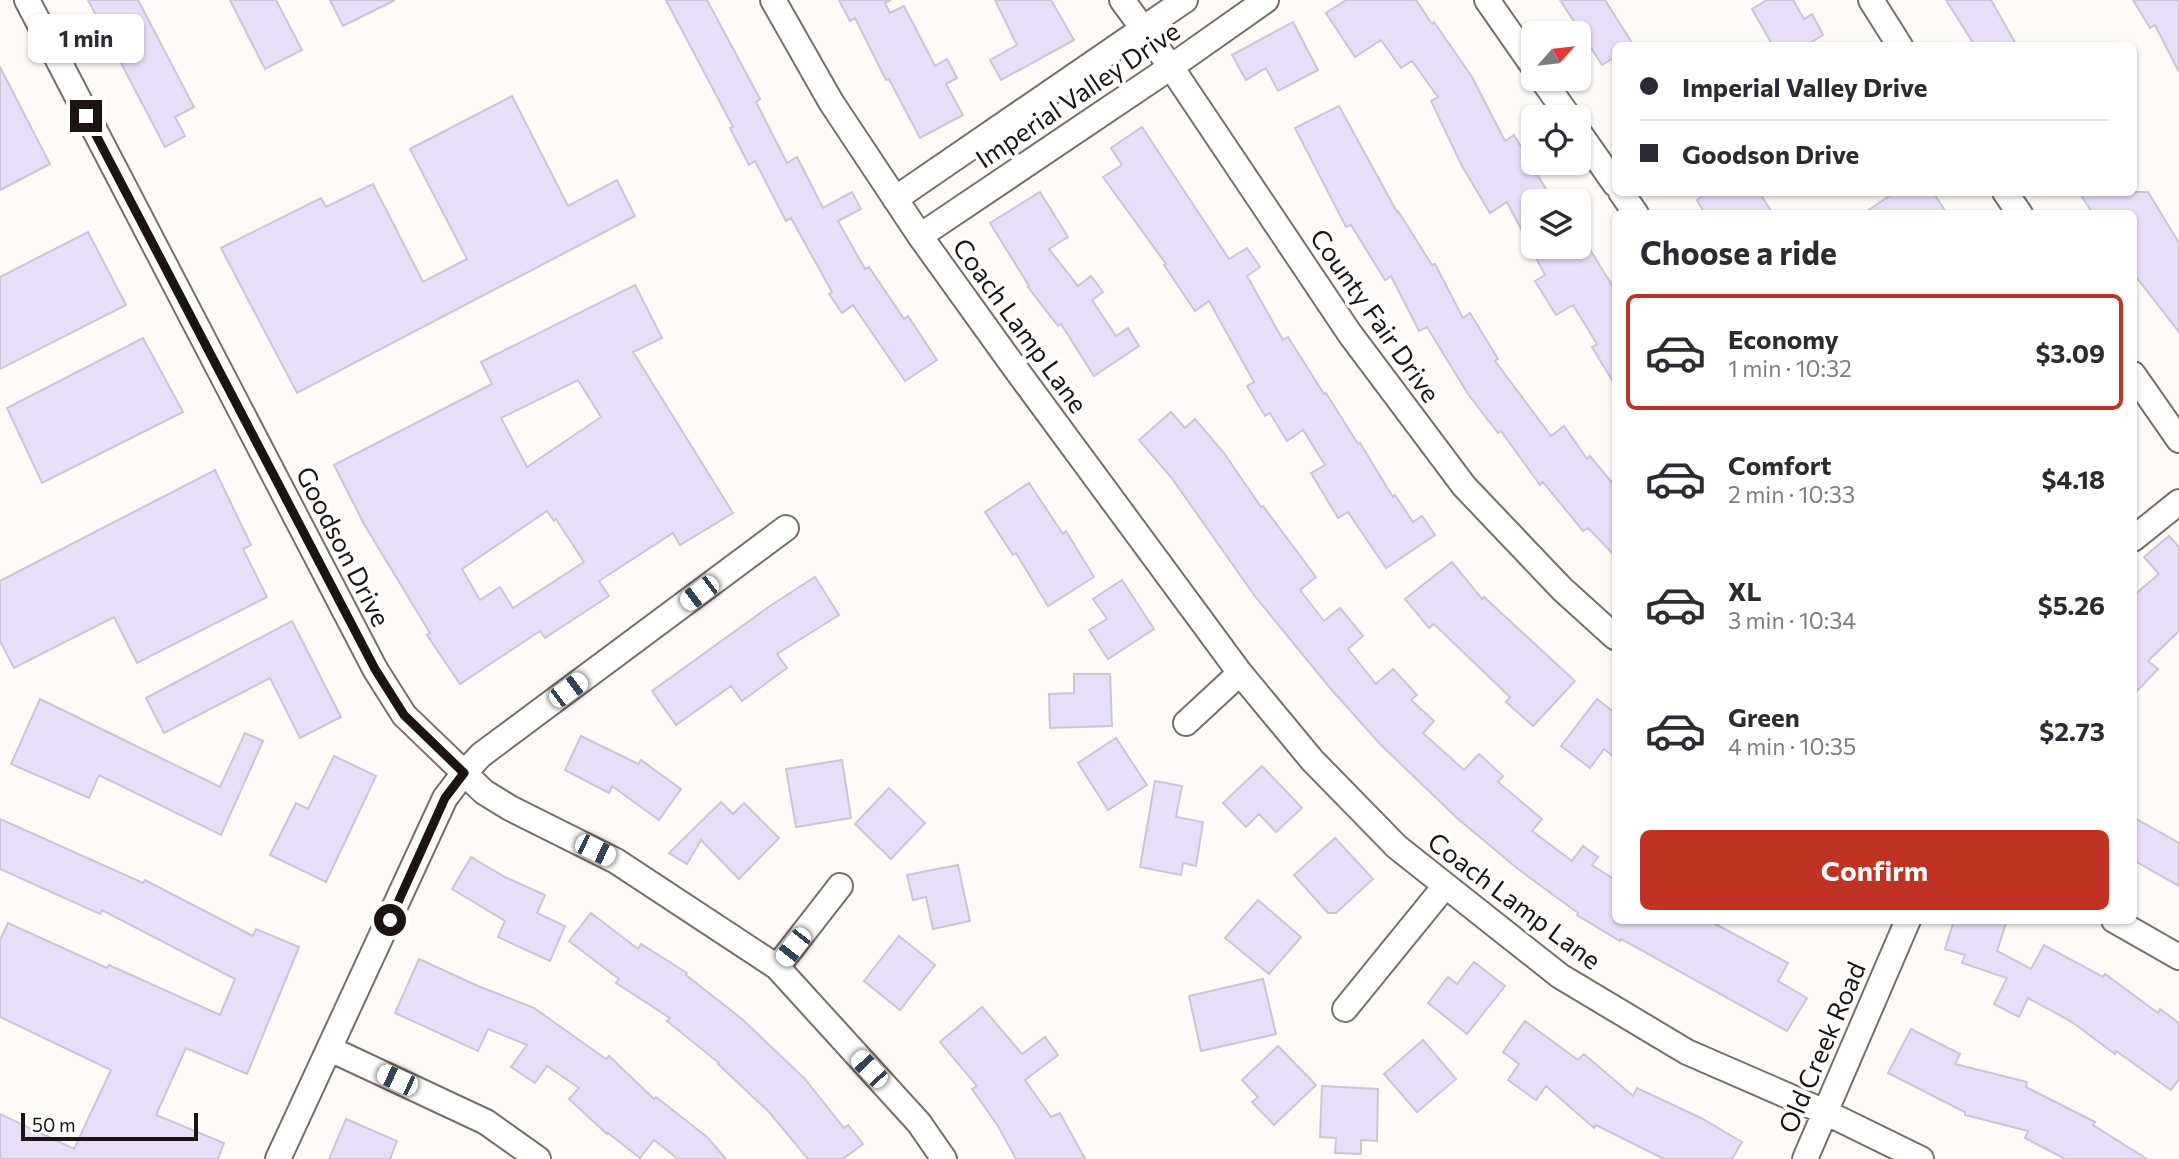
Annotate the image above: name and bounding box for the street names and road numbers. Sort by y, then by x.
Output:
street label: Imperial Valley Drive [969,14,1185,174]
street label: County Fair Drive [1305,222,1447,408]
street label: Coach Lamp Lane [947,232,1095,418]
street label: Goodson Drive [290,461,398,631]
street label: Coach Lamp Lane [1422,825,1608,975]
street label: Old Creek Road [1771,957,1871,1137]

